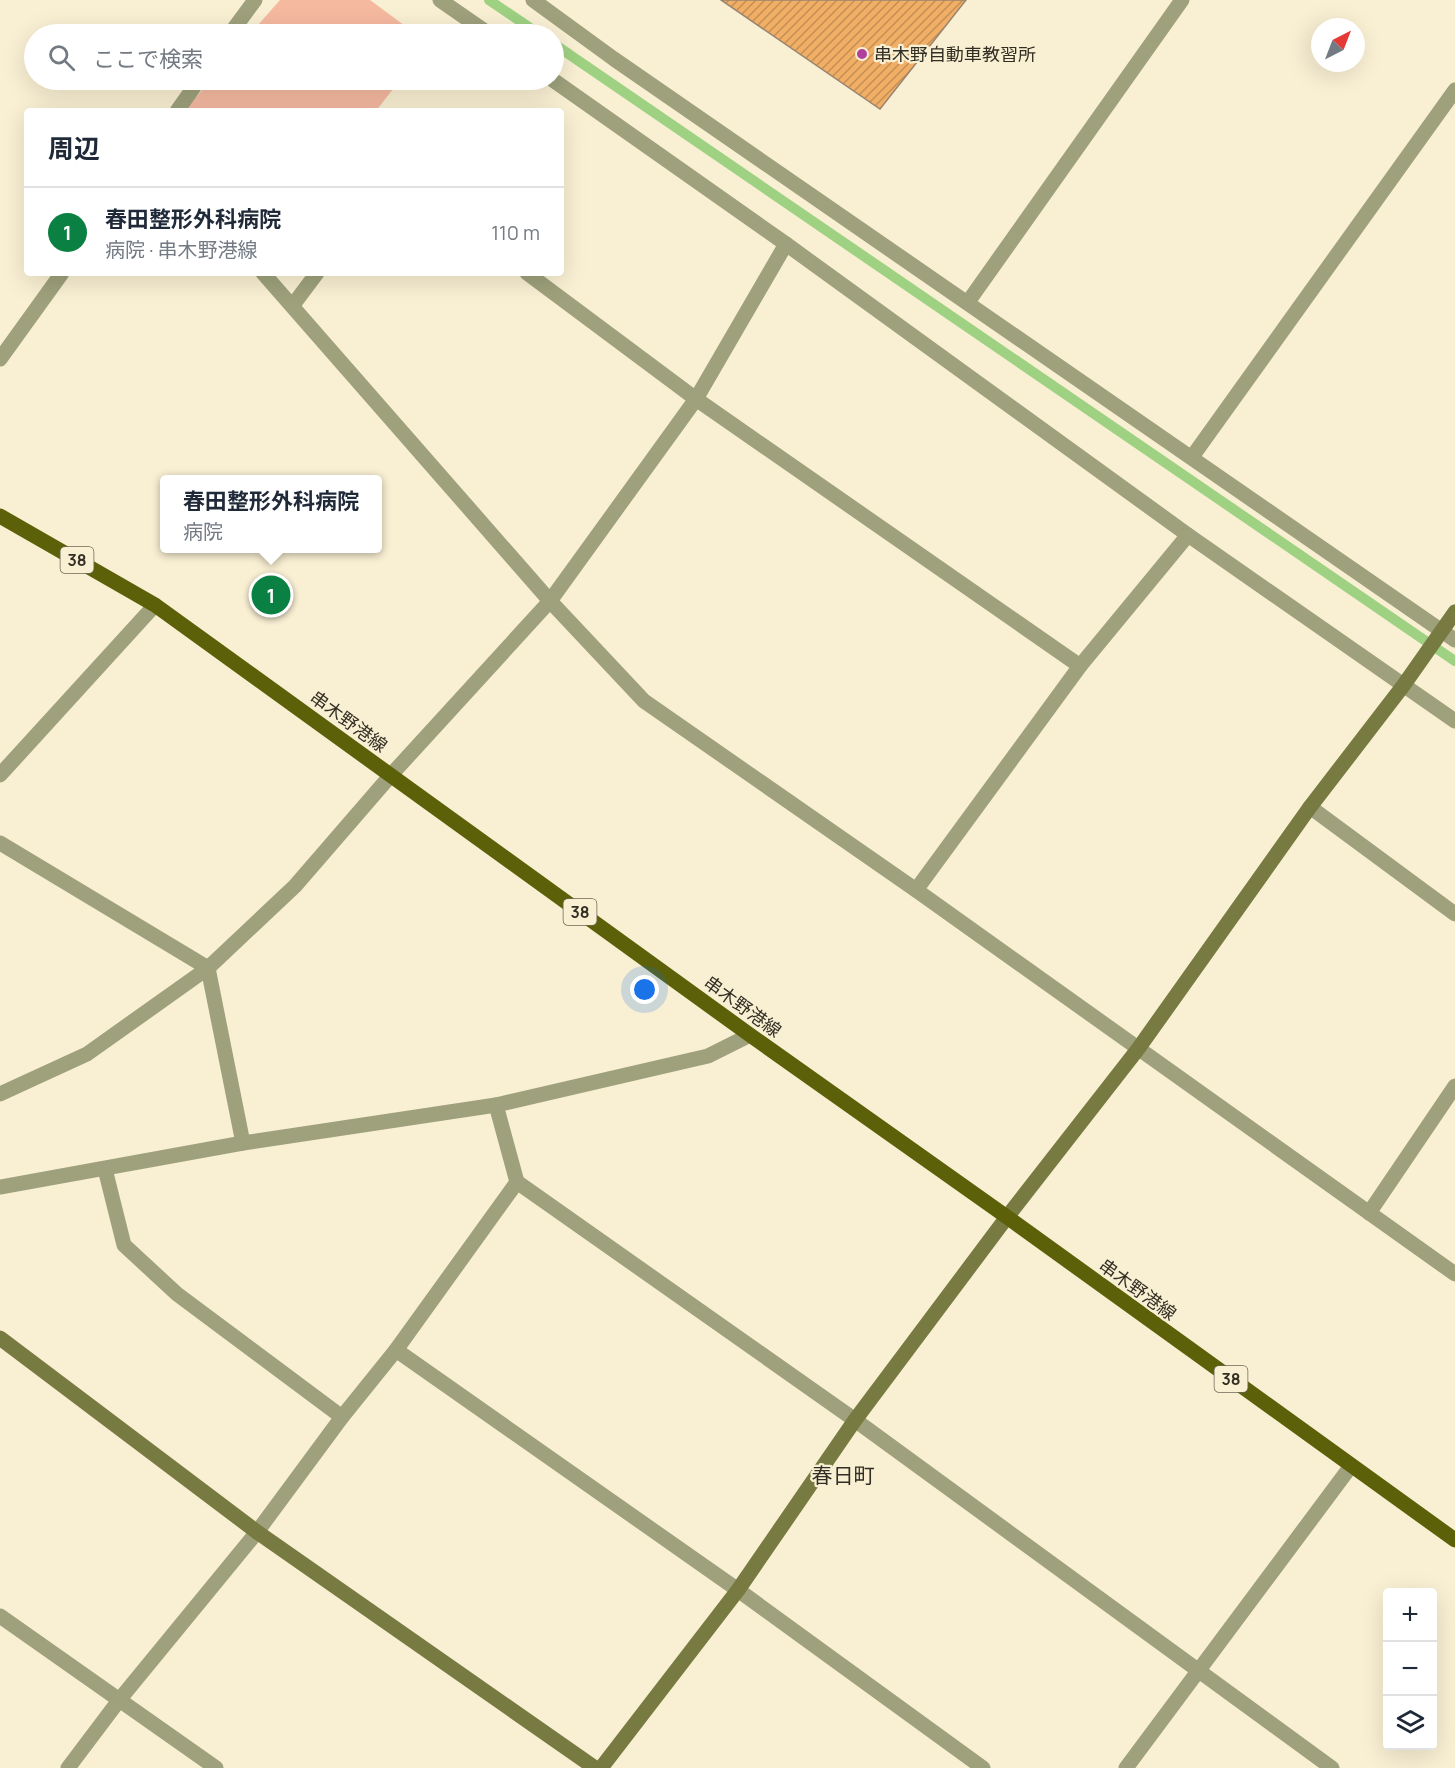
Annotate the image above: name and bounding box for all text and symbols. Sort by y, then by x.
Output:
north arrow [1311,18,1365,72]
search box [24,24,564,90]
icon: search [45,41,78,74]
place label: 串木野自動車教習所 [874,42,1036,66]
text: ここで検索 [93,44,203,74]
marker: 串木野自動車教習所 [855,47,869,61]
text: 周辺 [48,130,100,166]
text: 春田整形外科病院 [105,204,281,234]
text: 1 [63,219,72,246]
text: 110 m [491,219,540,246]
text: 病院 · 串木野港線 [105,236,258,263]
popup [160,475,382,553]
text: 春田整形外科病院 [183,486,359,516]
text: 病院 [183,518,223,545]
road number: 38 [60,547,94,573]
pin: 1 [252,572,290,618]
street label: 串木野港線 [306,685,392,757]
road number: 38 [564,899,596,925]
street label: 串木野港線 [700,970,786,1042]
your location [630,975,659,1004]
street label: 串木野港線 [1095,1253,1181,1325]
road number: 38 [1214,1366,1248,1392]
district label: 春日町 [812,1461,875,1489]
map controls [1383,1588,1437,1750]
button: + [1383,1588,1437,1642]
button: − [1383,1642,1437,1696]
button: layers [1383,1696,1437,1750]

